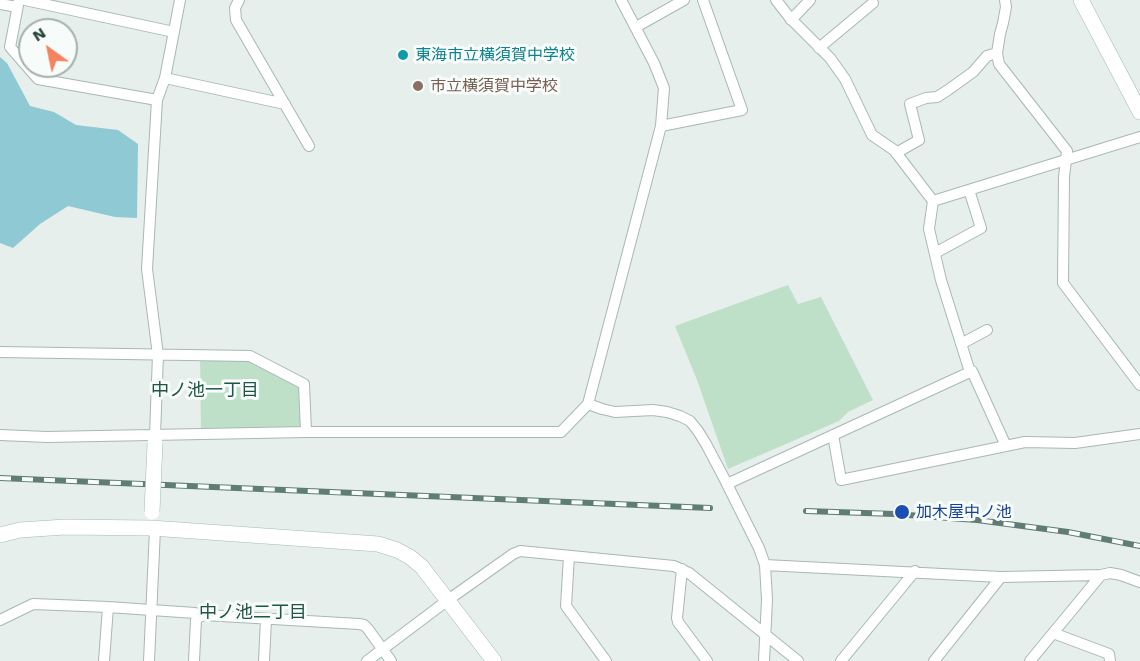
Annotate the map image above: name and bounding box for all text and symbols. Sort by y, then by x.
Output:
north arrow [18,18,78,78]
text: N [29,23,49,45]
place label: 東海市立横須賀中学校 [415,45,575,65]
marker: 東海市立横須賀中学校 [396,48,410,62]
place label: 市立横須賀中学校 [430,76,558,96]
marker: 市立横須賀中学校 [411,79,425,93]
district label: 中ノ池一丁目 [151,380,259,402]
place label: 加木屋中ノ池 [916,502,1012,522]
marker: 加木屋中ノ池 [893,503,911,521]
district label: 中ノ池二丁目 [199,602,307,624]

